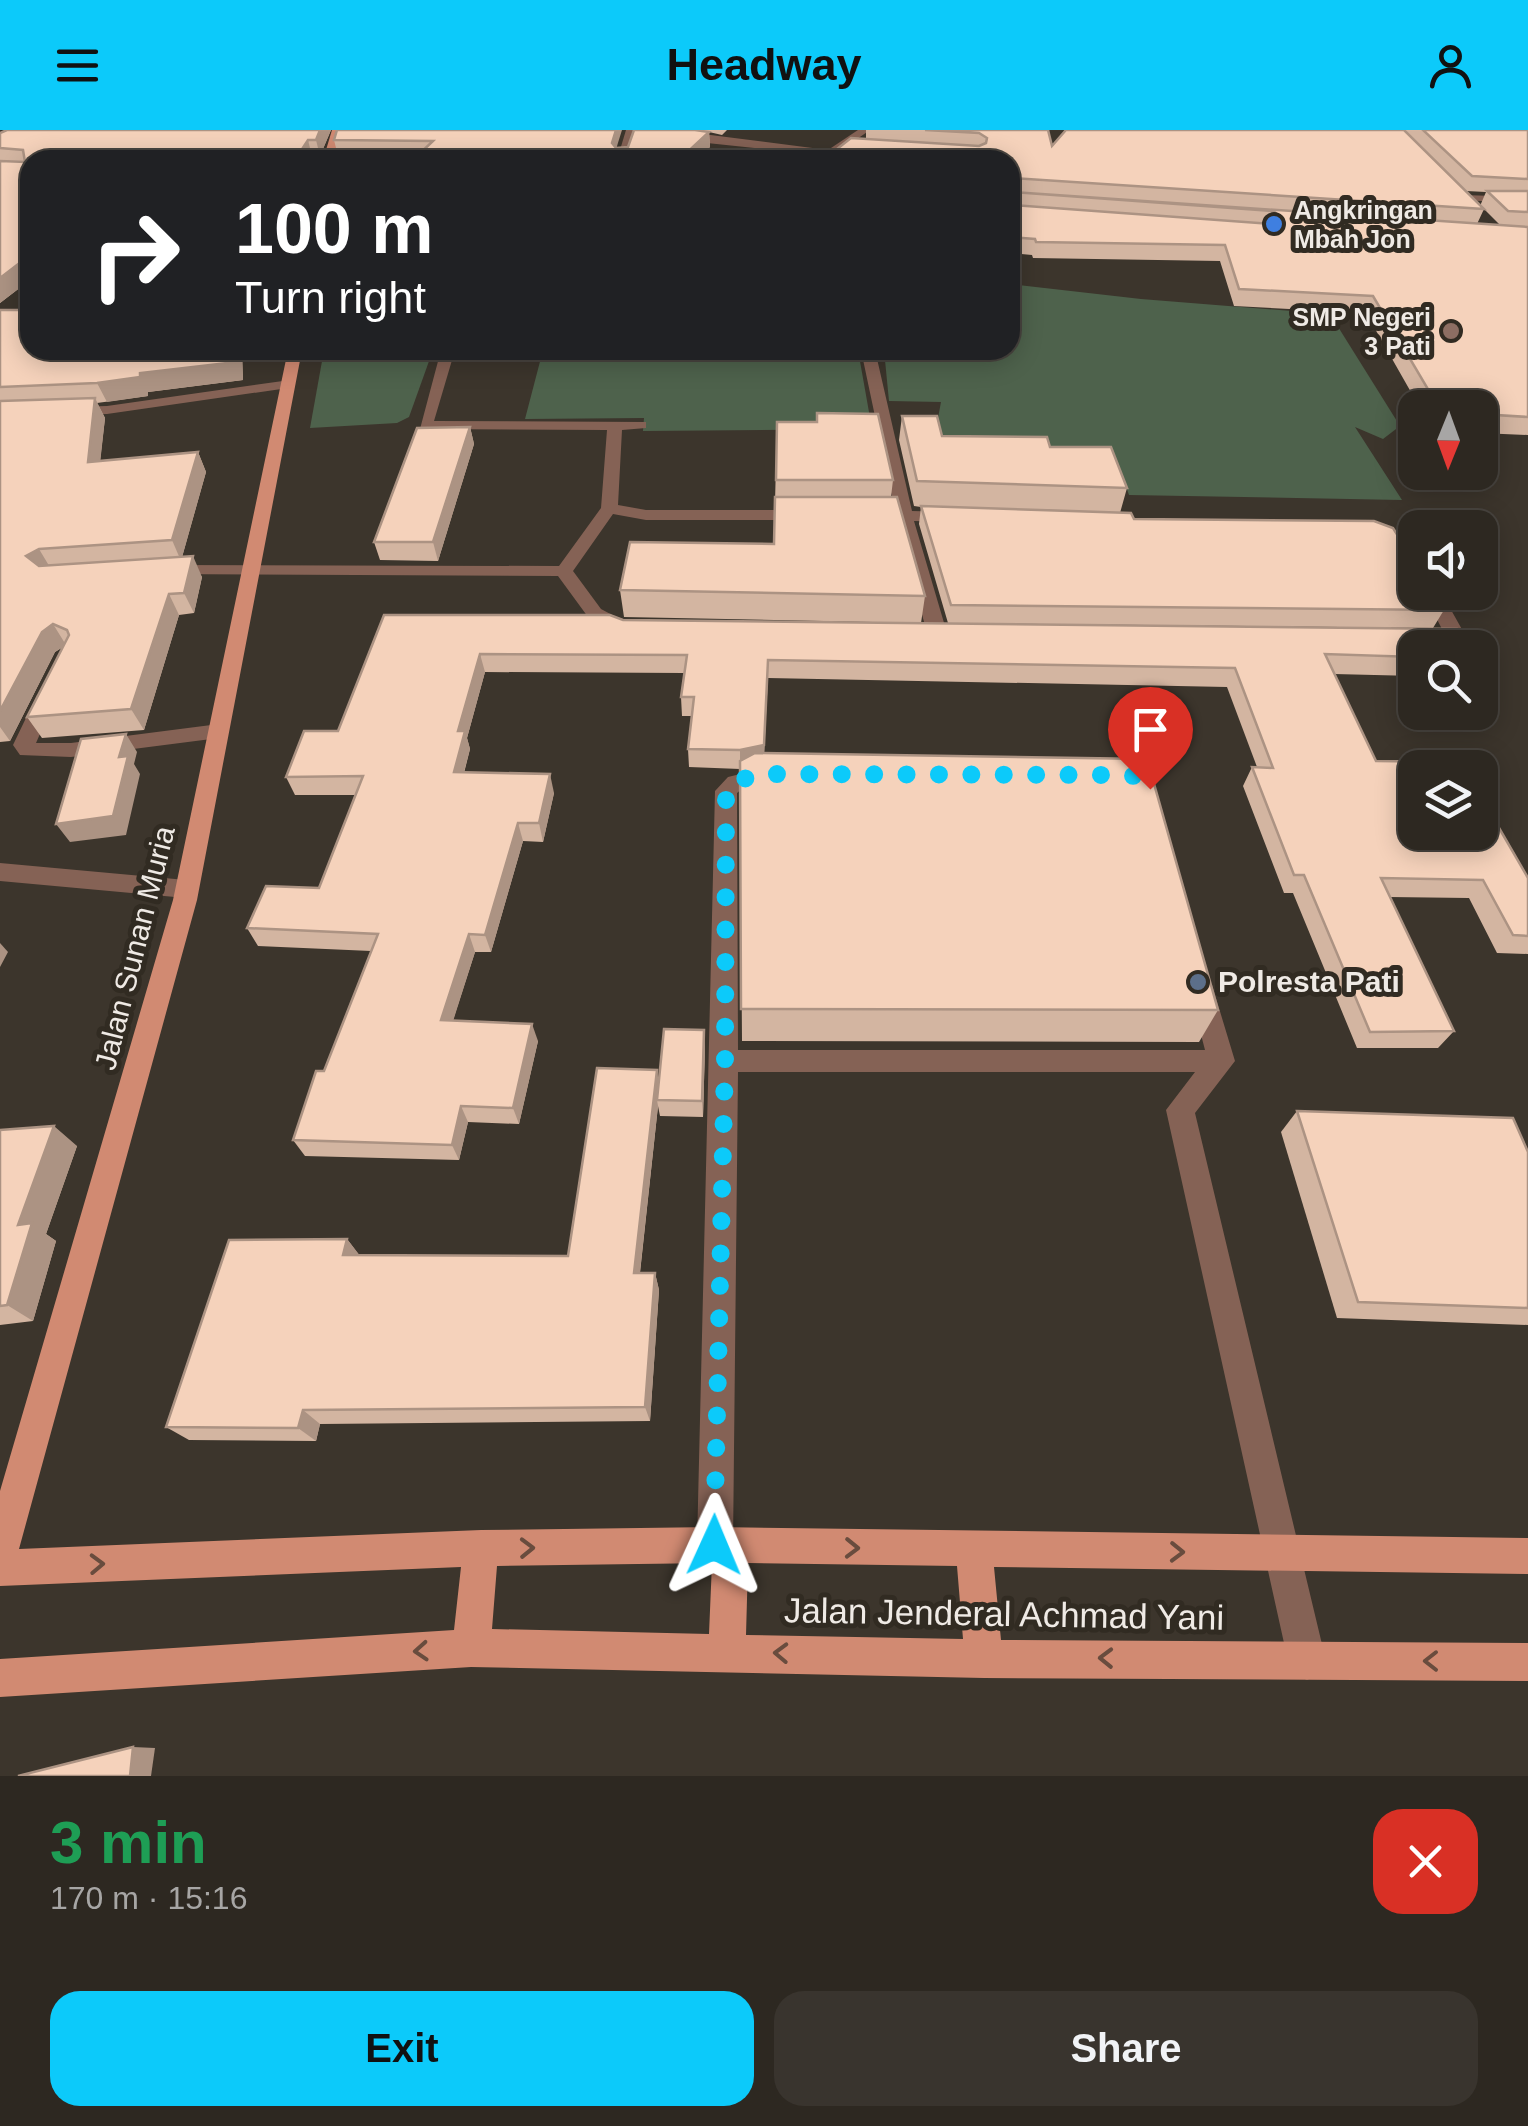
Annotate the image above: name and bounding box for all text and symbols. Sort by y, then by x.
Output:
icon: menu [50,38,105,93]
icon: person [1423,38,1478,93]
text: Headway [666,39,862,90]
icon: right [70,190,200,320]
text: 100 m [235,190,433,268]
place label: Angkringan Mbah Jon [1294,196,1433,253]
marker: Angkringan Mbah Jon [1263,213,1285,235]
text: Turn right [235,272,426,323]
place label: SMP Negeri 3 Pati [1293,303,1431,360]
marker: SMP Negeri 3 Pati [1440,320,1462,342]
north arrow [1398,390,1498,490]
map controls [1398,390,1498,850]
button: sound [1398,510,1498,610]
button: search [1398,630,1498,730]
pin [1108,687,1193,790]
icon: arrive [1123,702,1178,757]
button: layers [1398,750,1498,850]
street label: Jalan Sunan Muria [88,822,181,1073]
place label: Polresta Pati [1218,965,1400,998]
marker: Polresta Pati [1187,971,1209,993]
position arrow [662,1493,766,1597]
one-way arrow [520,1537,536,1558]
one-way arrow [845,1537,861,1558]
one-way arrow [1170,1541,1186,1563]
one-way arrow [90,1554,106,1575]
street label: Jalan Jenderal Achmad Yani [784,1590,1225,1637]
one-way arrow [412,1640,428,1661]
one-way arrow [772,1643,788,1664]
one-way arrow [1097,1647,1112,1669]
one-way arrow [1422,1650,1438,1672]
text: 3 min [50,1809,207,1876]
button: close [1373,1809,1478,1914]
text: 170 m · 15:16 [50,1880,247,1916]
button: Exit [50,1991,754,2106]
button: Share [774,1991,1478,2106]

